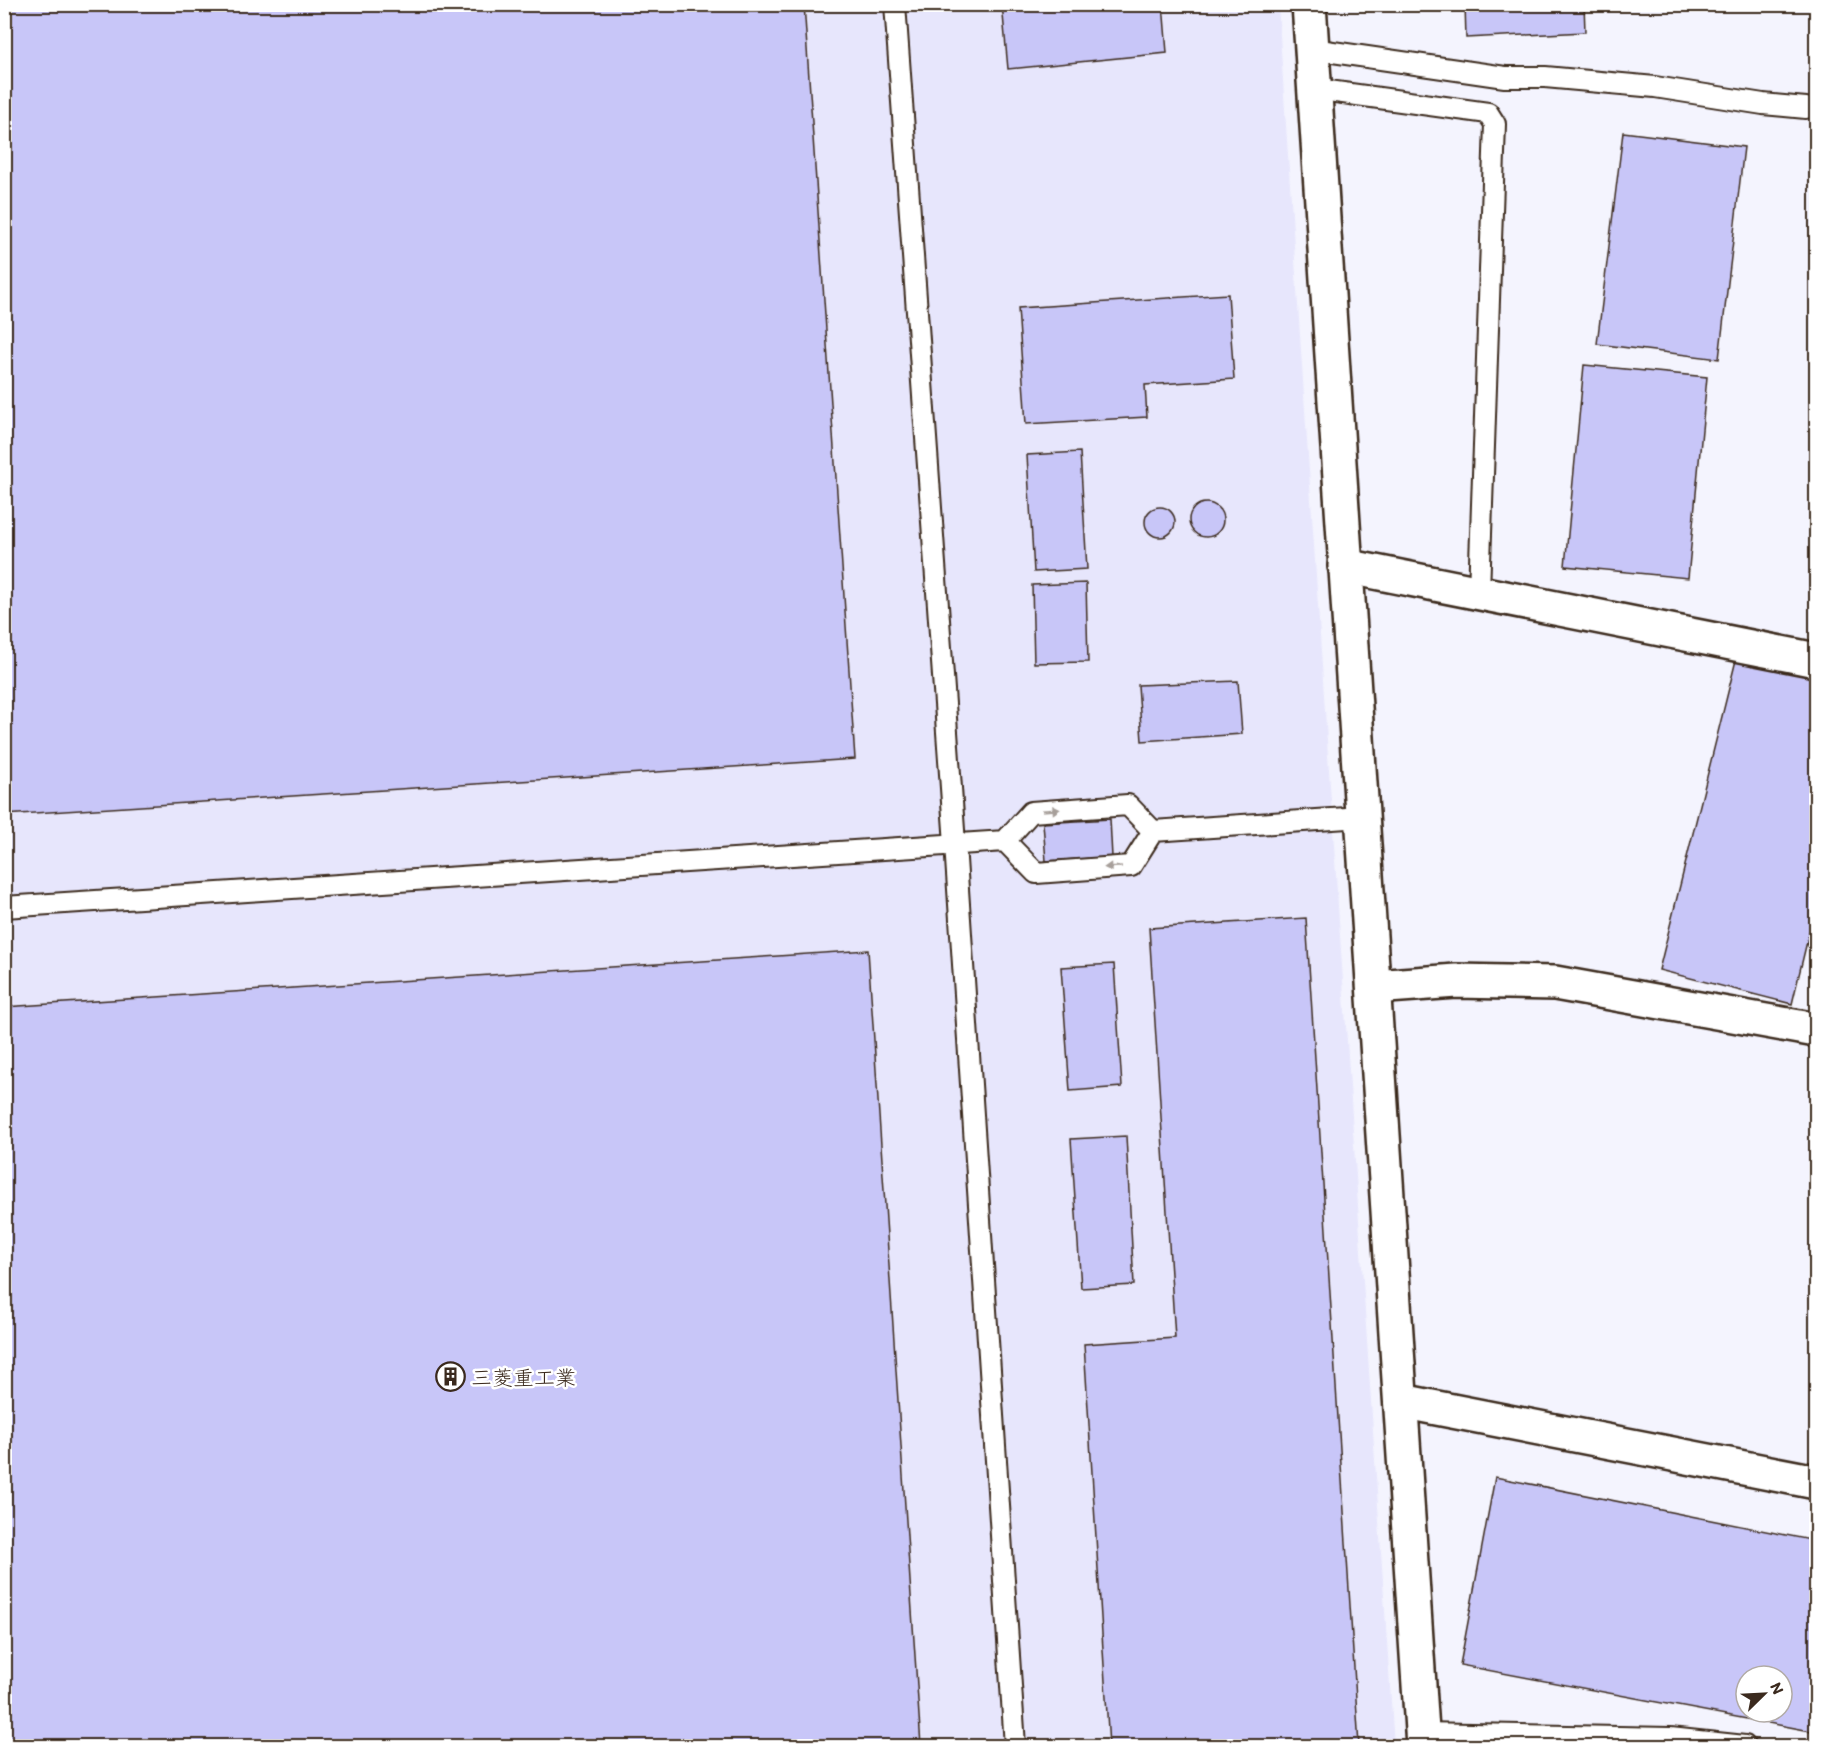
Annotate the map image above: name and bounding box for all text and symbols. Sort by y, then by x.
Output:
one-way arrow [1041,806,1060,815]
one-way arrow [1104,862,1123,872]
building icon: 三菱重工業 [434,1361,466,1393]
place label: 三菱重工業 [471,1365,576,1390]
north arrow [1734,1664,1794,1724]
text: N [1766,1679,1788,1697]

